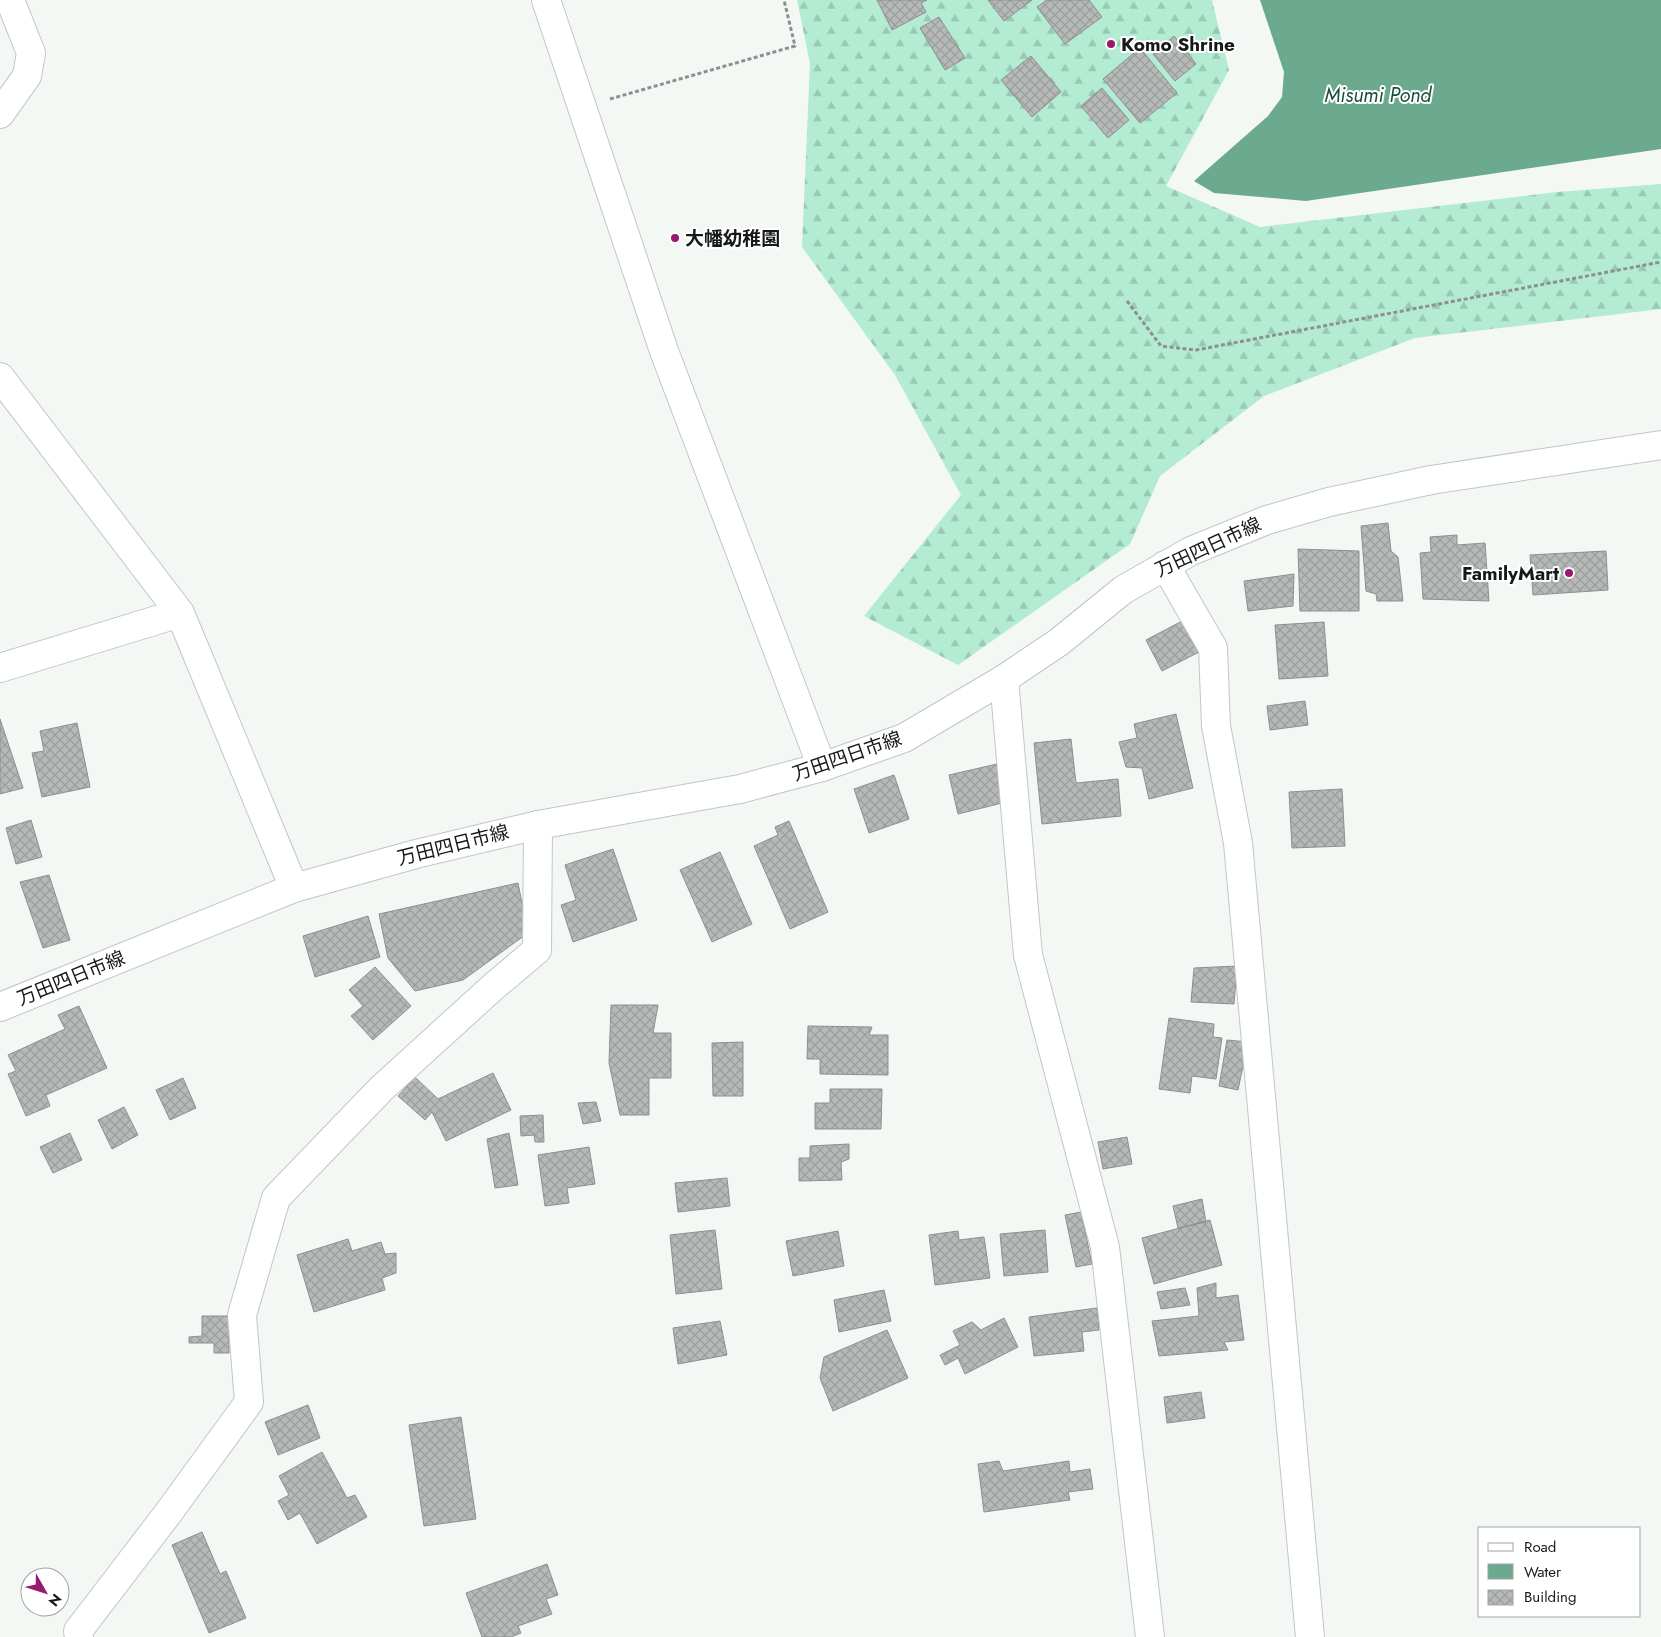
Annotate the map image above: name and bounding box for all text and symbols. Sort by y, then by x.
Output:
place label: Komo Shrine [1121,31,1235,58]
marker: Komo Shrine [1105,38,1117,50]
water label: Misumi Pond [1325,81,1432,110]
place label: 大幡幼稚園 [685,225,780,252]
marker: 大幡幼稚園 [669,232,681,244]
street label: 万田四日市線 [1151,511,1265,583]
place label: FamilyMart [1462,560,1559,587]
marker: FamilyMart [1563,567,1575,579]
street label: 万田四日市線 [789,725,905,787]
street label: 万田四日市線 [394,818,512,872]
street label: 万田四日市線 [13,944,129,1012]
legend [1478,1527,1641,1617]
text: Road [1524,1536,1556,1558]
text: Water [1524,1561,1562,1583]
north arrow [20,1567,70,1617]
text: Building [1524,1586,1576,1608]
text: N [44,1590,66,1611]

